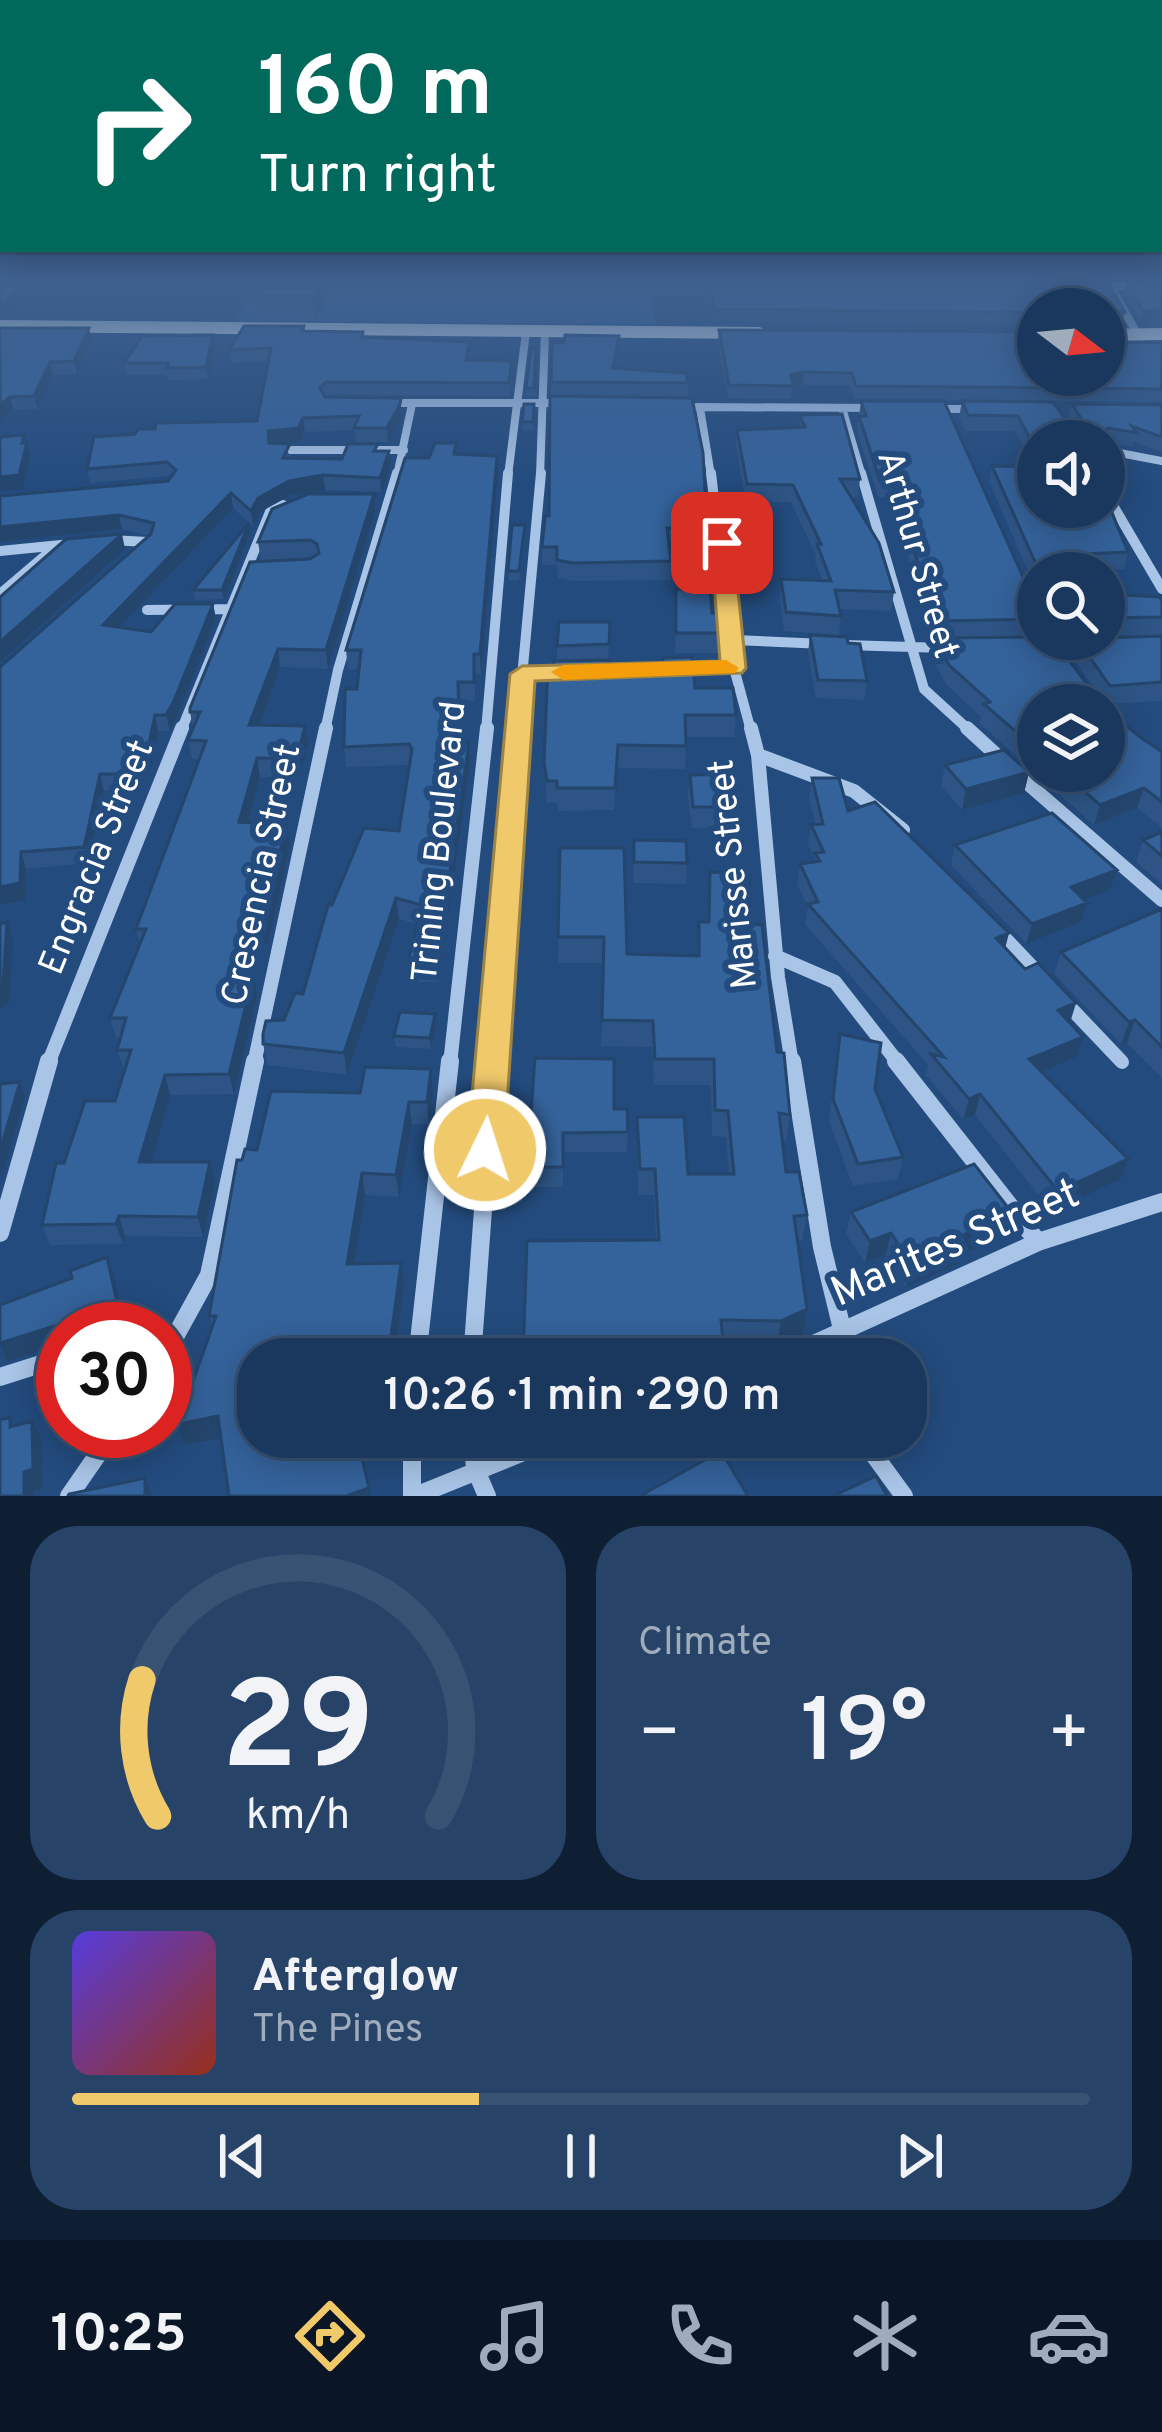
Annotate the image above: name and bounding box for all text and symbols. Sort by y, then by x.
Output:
text: 160 m [258,39,493,145]
icon: right [60,48,216,204]
text: Turn right [258,143,497,212]
north arrow [1017,288,1125,396]
map controls [1017,288,1125,792]
button: sound [1017,420,1125,528]
street label: Arthur Street [864,446,968,664]
pin [671,492,773,594]
icon: arrive [689,510,755,576]
button: search [1017,552,1125,660]
button: layers [1017,684,1125,792]
street label: Trining Boulevard [403,699,479,985]
street label: Engracia Street [30,734,166,982]
street label: Cresencia Street [213,740,313,1010]
street label: Marisse Street [700,757,770,991]
position arrow [422,1087,548,1213]
street label: Marites Street [824,1169,1088,1321]
speed limit sign: 30 [36,1302,192,1458]
text: 10:26 · 1 min · 290 m [384,1369,780,1426]
text: Climate [638,1620,772,1669]
text: 29 [221,1655,375,1813]
text: 19° [800,1680,928,1793]
text: − [638,1695,681,1778]
text: + [1047,1695,1090,1778]
text: km/h [246,1790,350,1844]
text: Afterglow [252,1950,459,2007]
text: The Pines [252,2007,423,2056]
icon: previous [209,2123,275,2189]
icon: pause [548,2123,614,2189]
icon: next [887,2123,953,2189]
icon: directions [288,2294,372,2378]
icon: music [473,2294,557,2378]
icon: phone [658,2294,742,2378]
icon: climate [843,2294,927,2378]
icon: car [1027,2294,1111,2378]
text: 10:25 [50,2302,187,2371]

